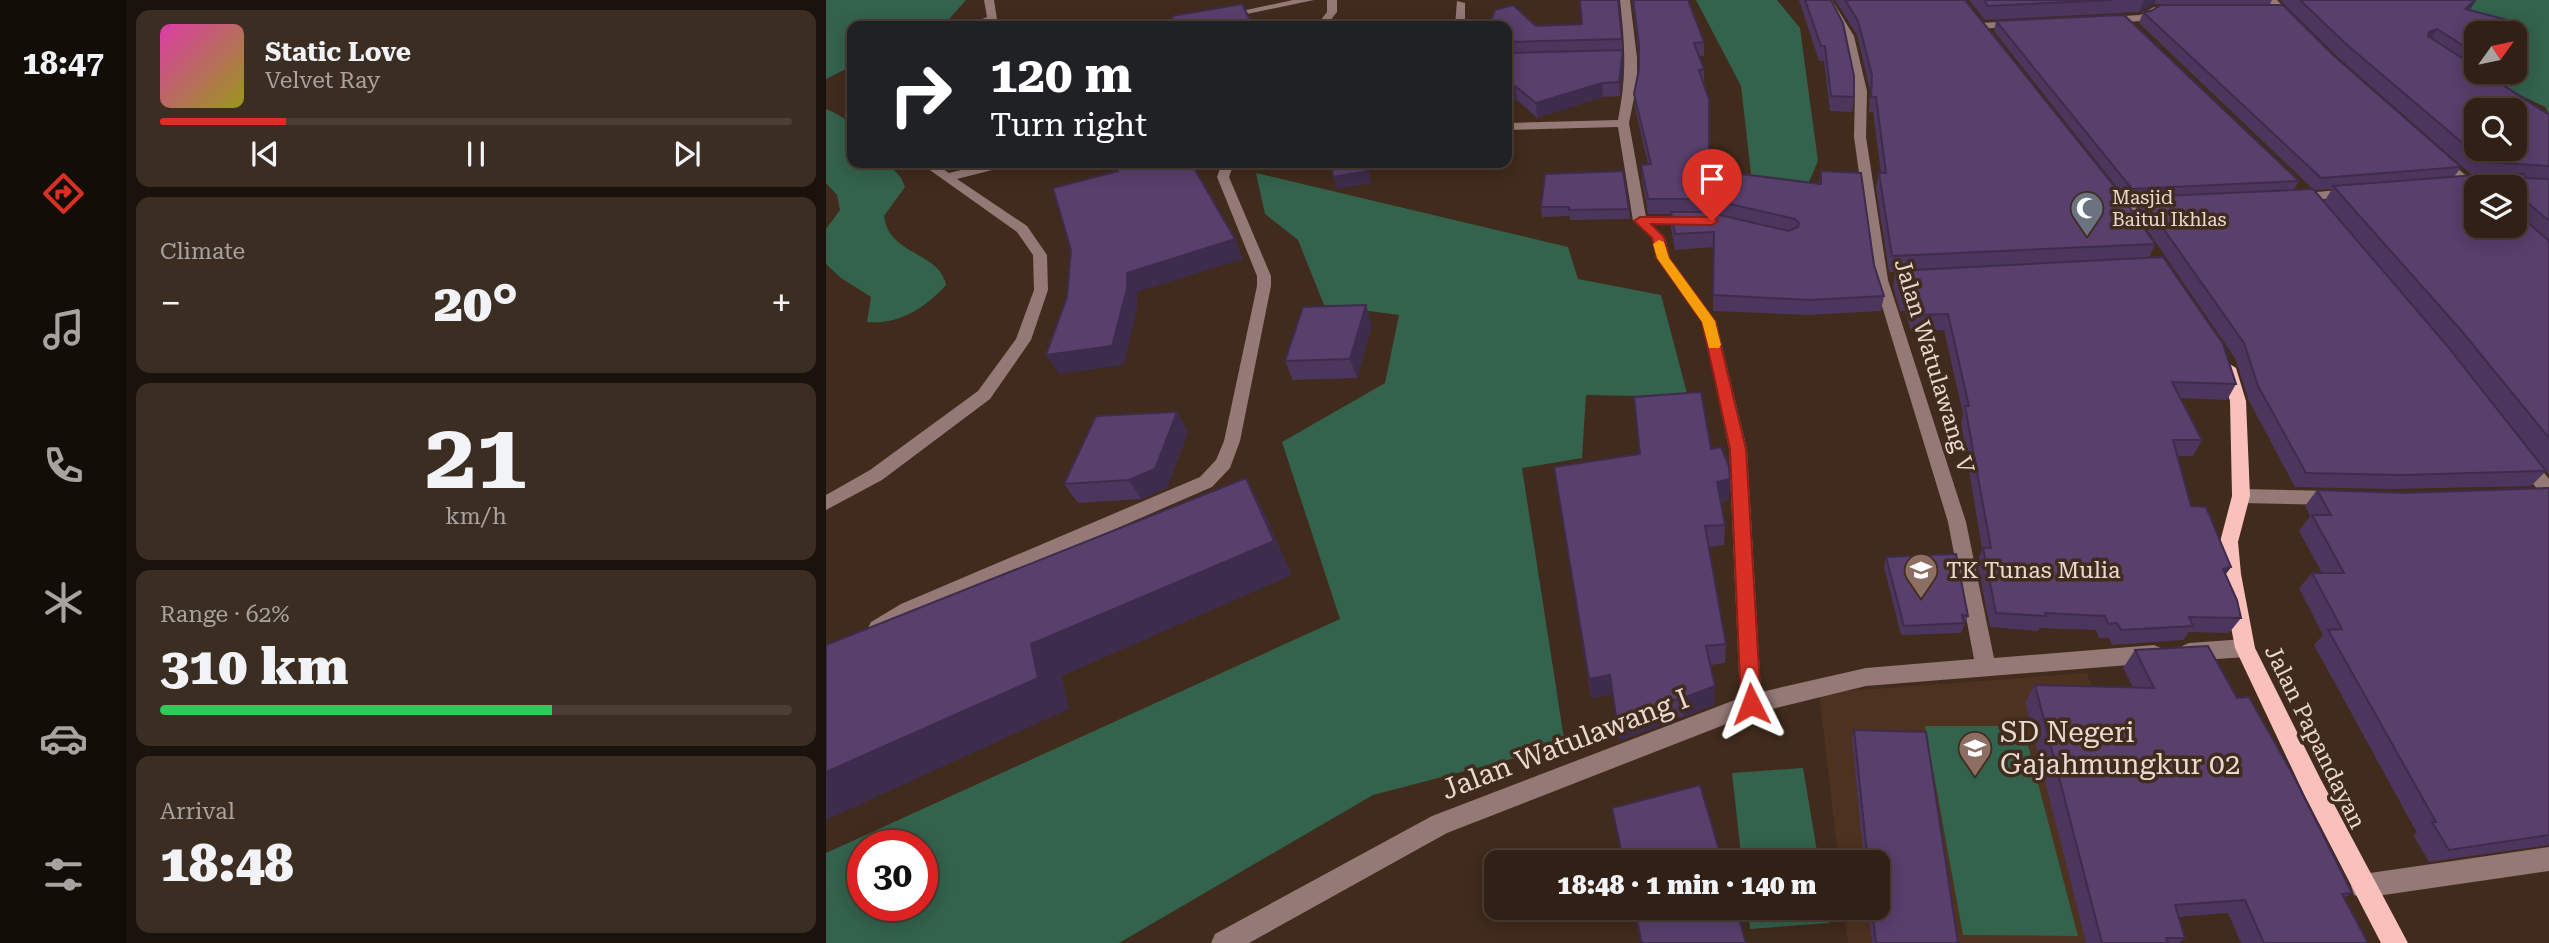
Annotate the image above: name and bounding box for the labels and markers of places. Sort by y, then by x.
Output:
pin [1682,149,1742,221]
place label: Masjid Baitul Ikhlas [2112,186,2226,231]
mosque icon: Masjid Baitul Ikhlas [2068,189,2106,238]
school or university icon: TK Tunas Mulia [1902,551,1940,600]
place label: TK Tunas Mulia [1946,557,2121,584]
place label: SD Negeri Gajahmungkur 02 [2000,716,2240,781]
school or university icon: SD Negeri Gajahmungkur 02 [1956,729,1994,778]

